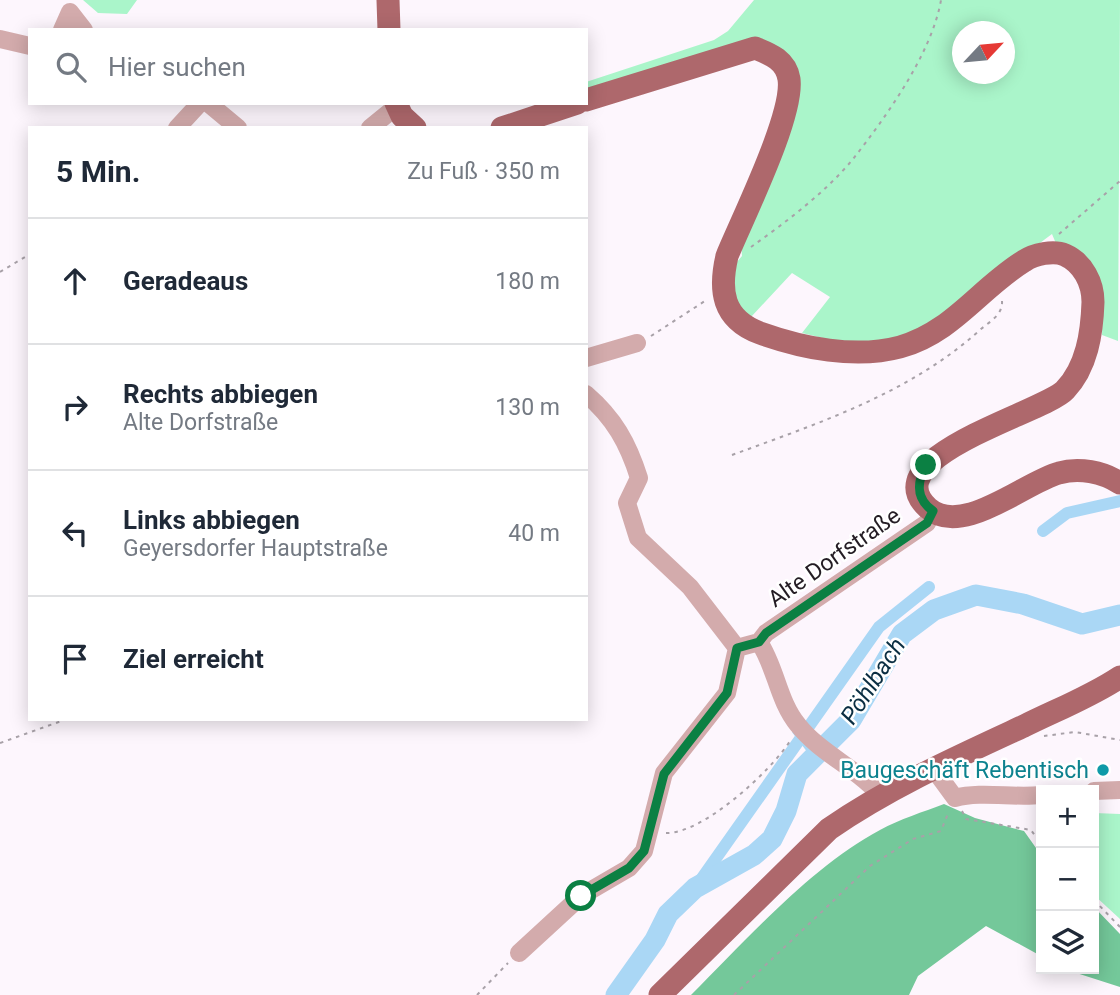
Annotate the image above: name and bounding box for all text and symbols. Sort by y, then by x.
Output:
north arrow [952,21,1015,84]
search box [28,28,588,105]
icon: search [52,48,90,86]
text: Hier suchen [108,52,246,82]
text: 5 Min. [56,154,140,189]
text: Zu Fuß · 350 m [407,158,560,185]
icon: ahead [56,262,94,300]
text: Geradeaus [123,266,248,296]
text: 180 m [495,268,560,295]
text: Rechts abbiegen [123,379,318,409]
icon: right [56,388,94,426]
text: 130 m [495,394,560,421]
text: Alte Dorfstraße [123,409,278,436]
route end [910,449,941,480]
street label: Alte Dorfstraße [763,502,906,613]
text: Links abbiegen [123,505,300,535]
icon: left [56,514,94,552]
text: 40 m [508,520,560,547]
text: Geyersdorfer Hauptstraße [123,535,388,562]
water label: Pöhlbach [835,633,911,729]
icon: arrive [56,640,94,678]
text: Ziel erreicht [123,644,264,674]
place label: Baugeschäft Rebentisch [840,757,1089,784]
marker: Baugeschäft Rebentisch [1095,762,1111,778]
map controls [1036,785,1099,974]
button: + [1036,785,1099,848]
button: − [1036,848,1099,911]
route start [565,880,596,911]
button: layers [1036,911,1099,974]

